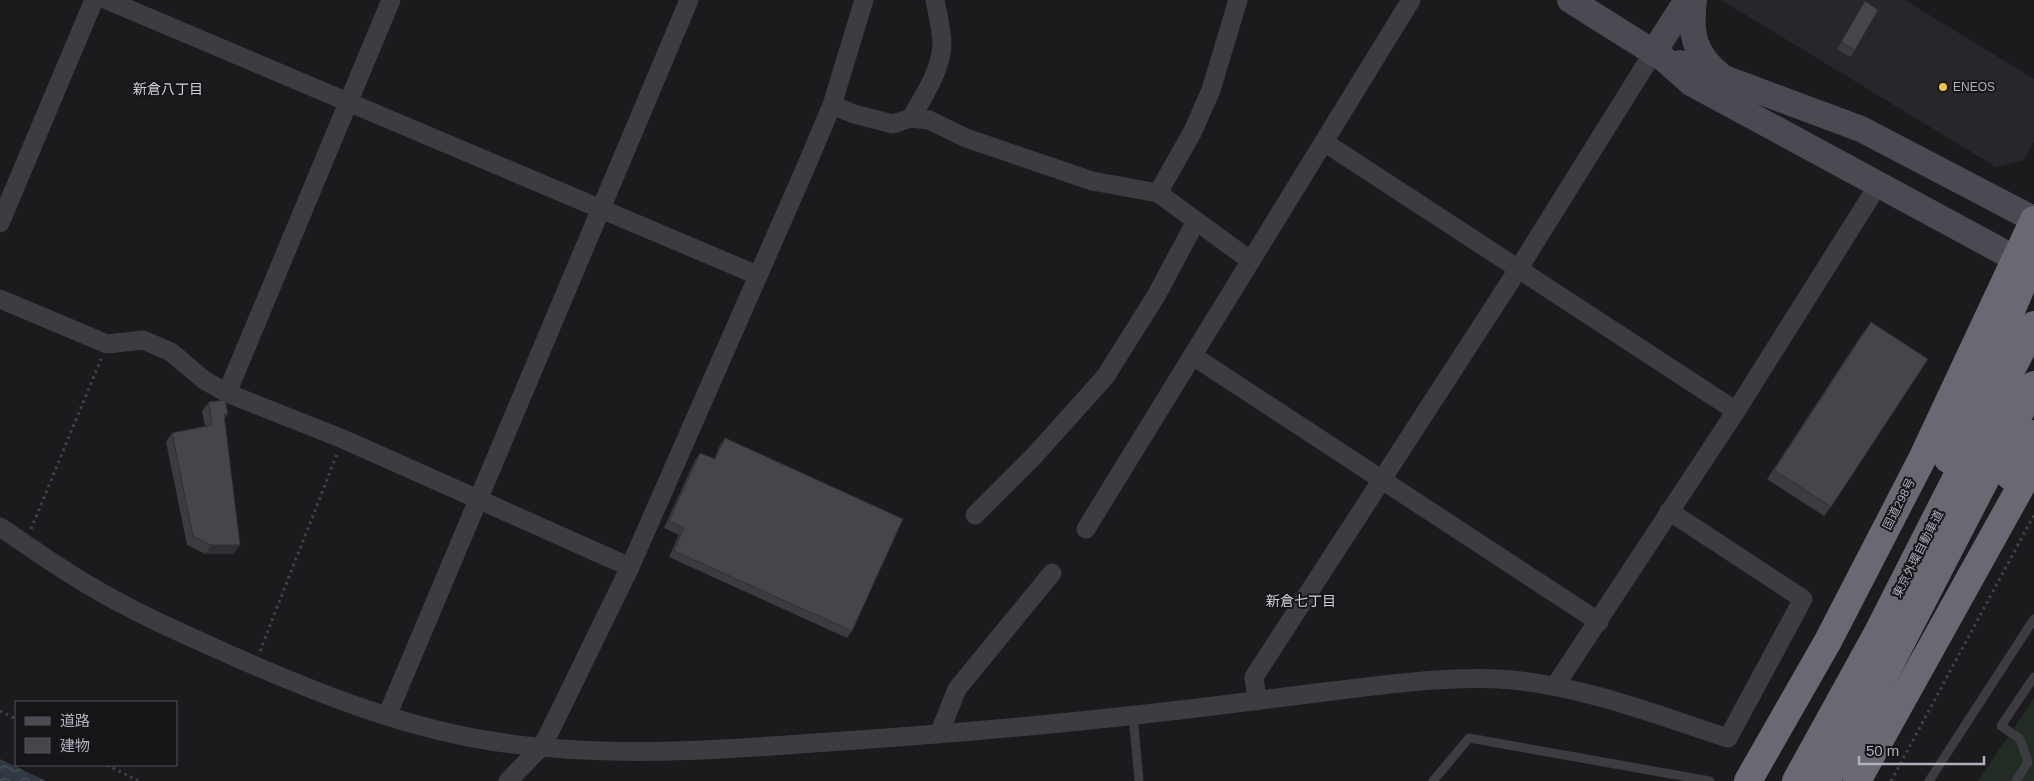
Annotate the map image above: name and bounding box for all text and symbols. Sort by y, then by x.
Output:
place label: ENEOS [1953,80,1995,94]
district label: 新倉八丁目 [133,81,203,97]
marker: ENEOS [1937,81,1949,93]
street label: 国道298号 [1880,476,1918,532]
street label: 東京外環自動車道 [1890,508,1946,600]
district label: 新倉七丁目 [1266,593,1336,609]
legend [15,701,178,766]
text: 道路 [60,712,90,729]
scale bar [1859,734,1984,766]
text: 建物 [60,737,90,754]
text: 50 m [1866,742,1899,759]

